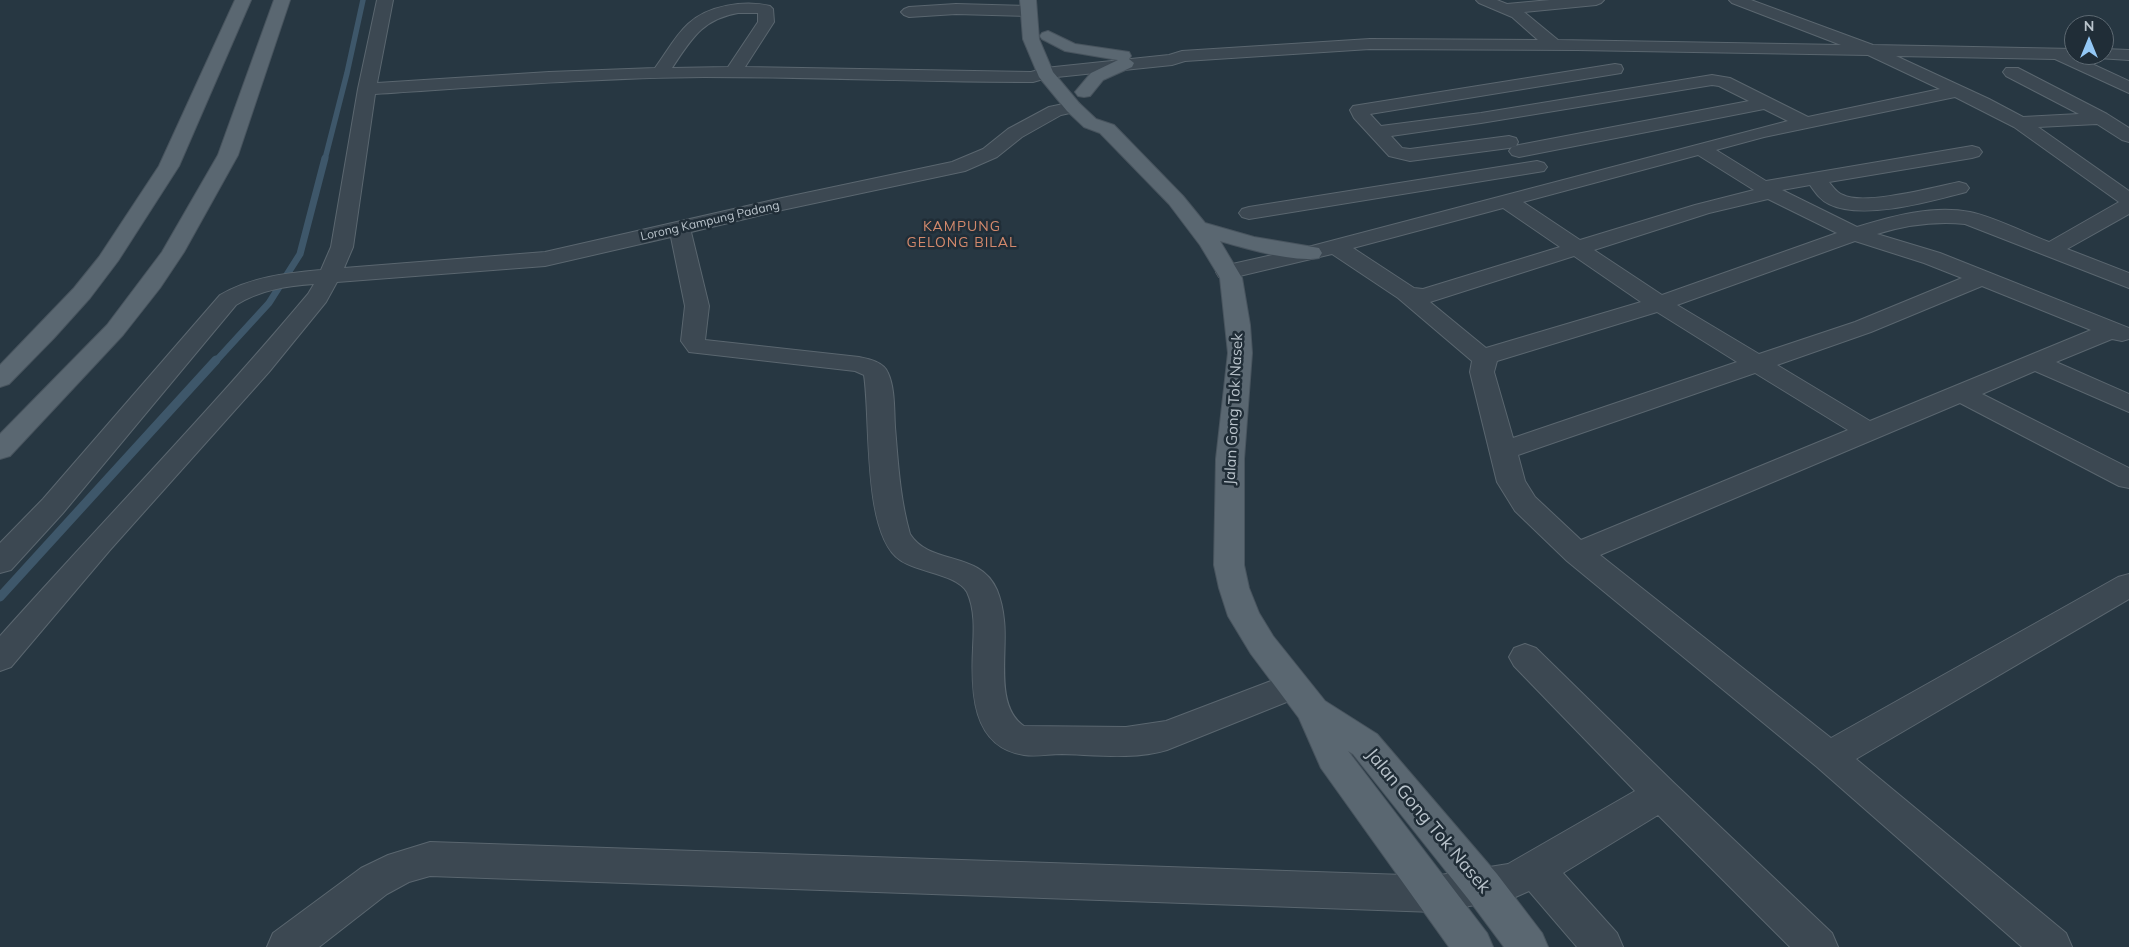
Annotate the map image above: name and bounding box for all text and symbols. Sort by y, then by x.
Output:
north arrow [2064,15,2114,65]
text: N [2084,17,2094,35]
street label: Lorong Kampung Padang [639,198,781,244]
district label: KAMPUNG GELONG BILAL [905,219,1019,252]
street label: Jalan Gong Tok Nasek [1221,333,1247,485]
street label: Jalan Gong Tok Nasek [1361,744,1495,898]

